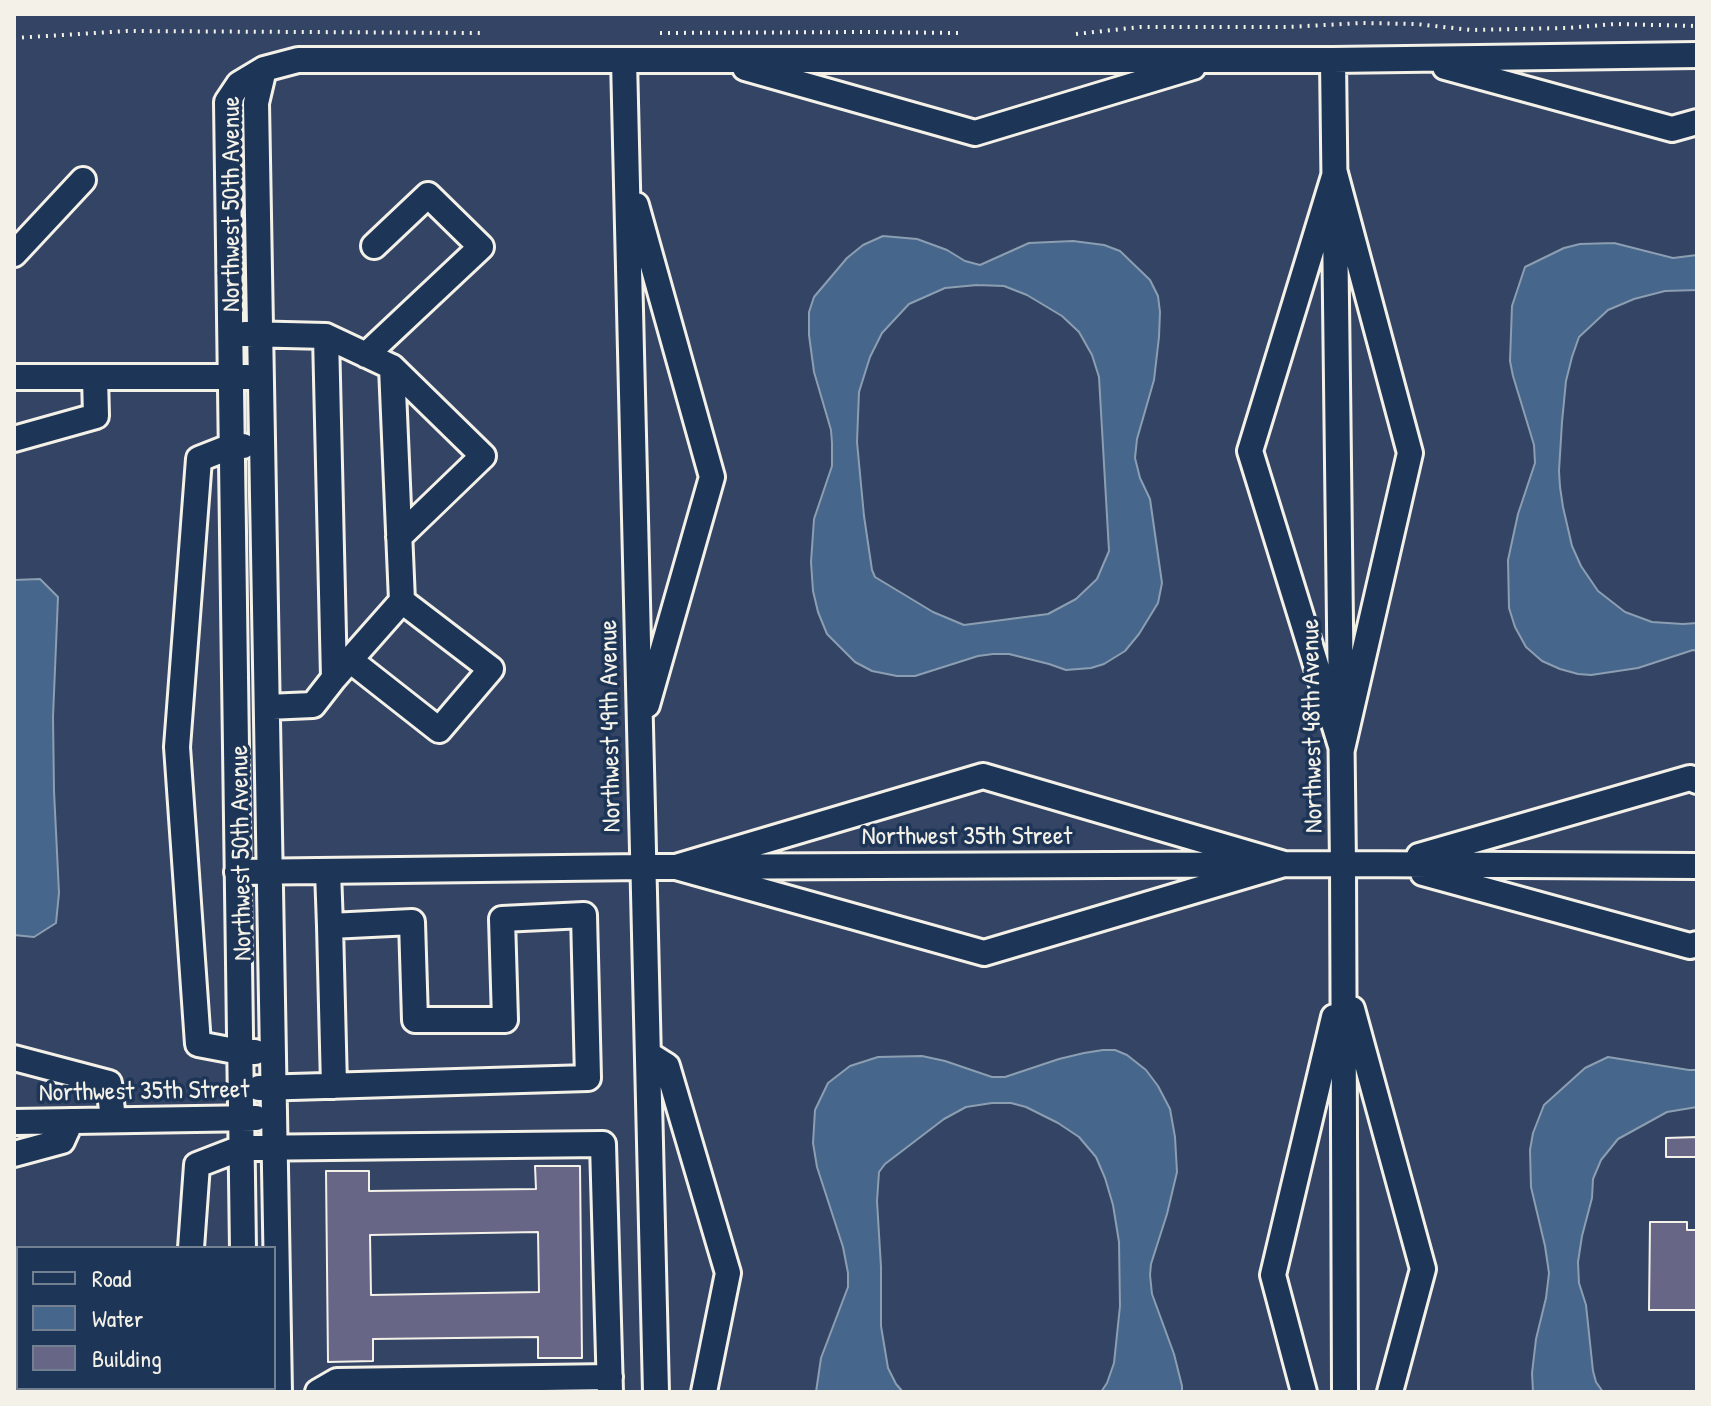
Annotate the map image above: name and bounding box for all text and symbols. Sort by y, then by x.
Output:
street label: Northwest 50th Avenue [216,96,248,312]
street label: Northwest 49th Avenue [594,619,628,833]
street label: Northwest 48th Avenue [1296,619,1330,833]
street label: Northwest 50th Avenue [225,745,259,961]
street label: Northwest 35th Street [862,821,1072,853]
street label: Northwest 35th Street [38,1075,250,1109]
legend [16,1246,276,1390]
text: Road [92,1262,131,1294]
text: Water [92,1302,143,1334]
text: Building [92,1342,162,1374]

